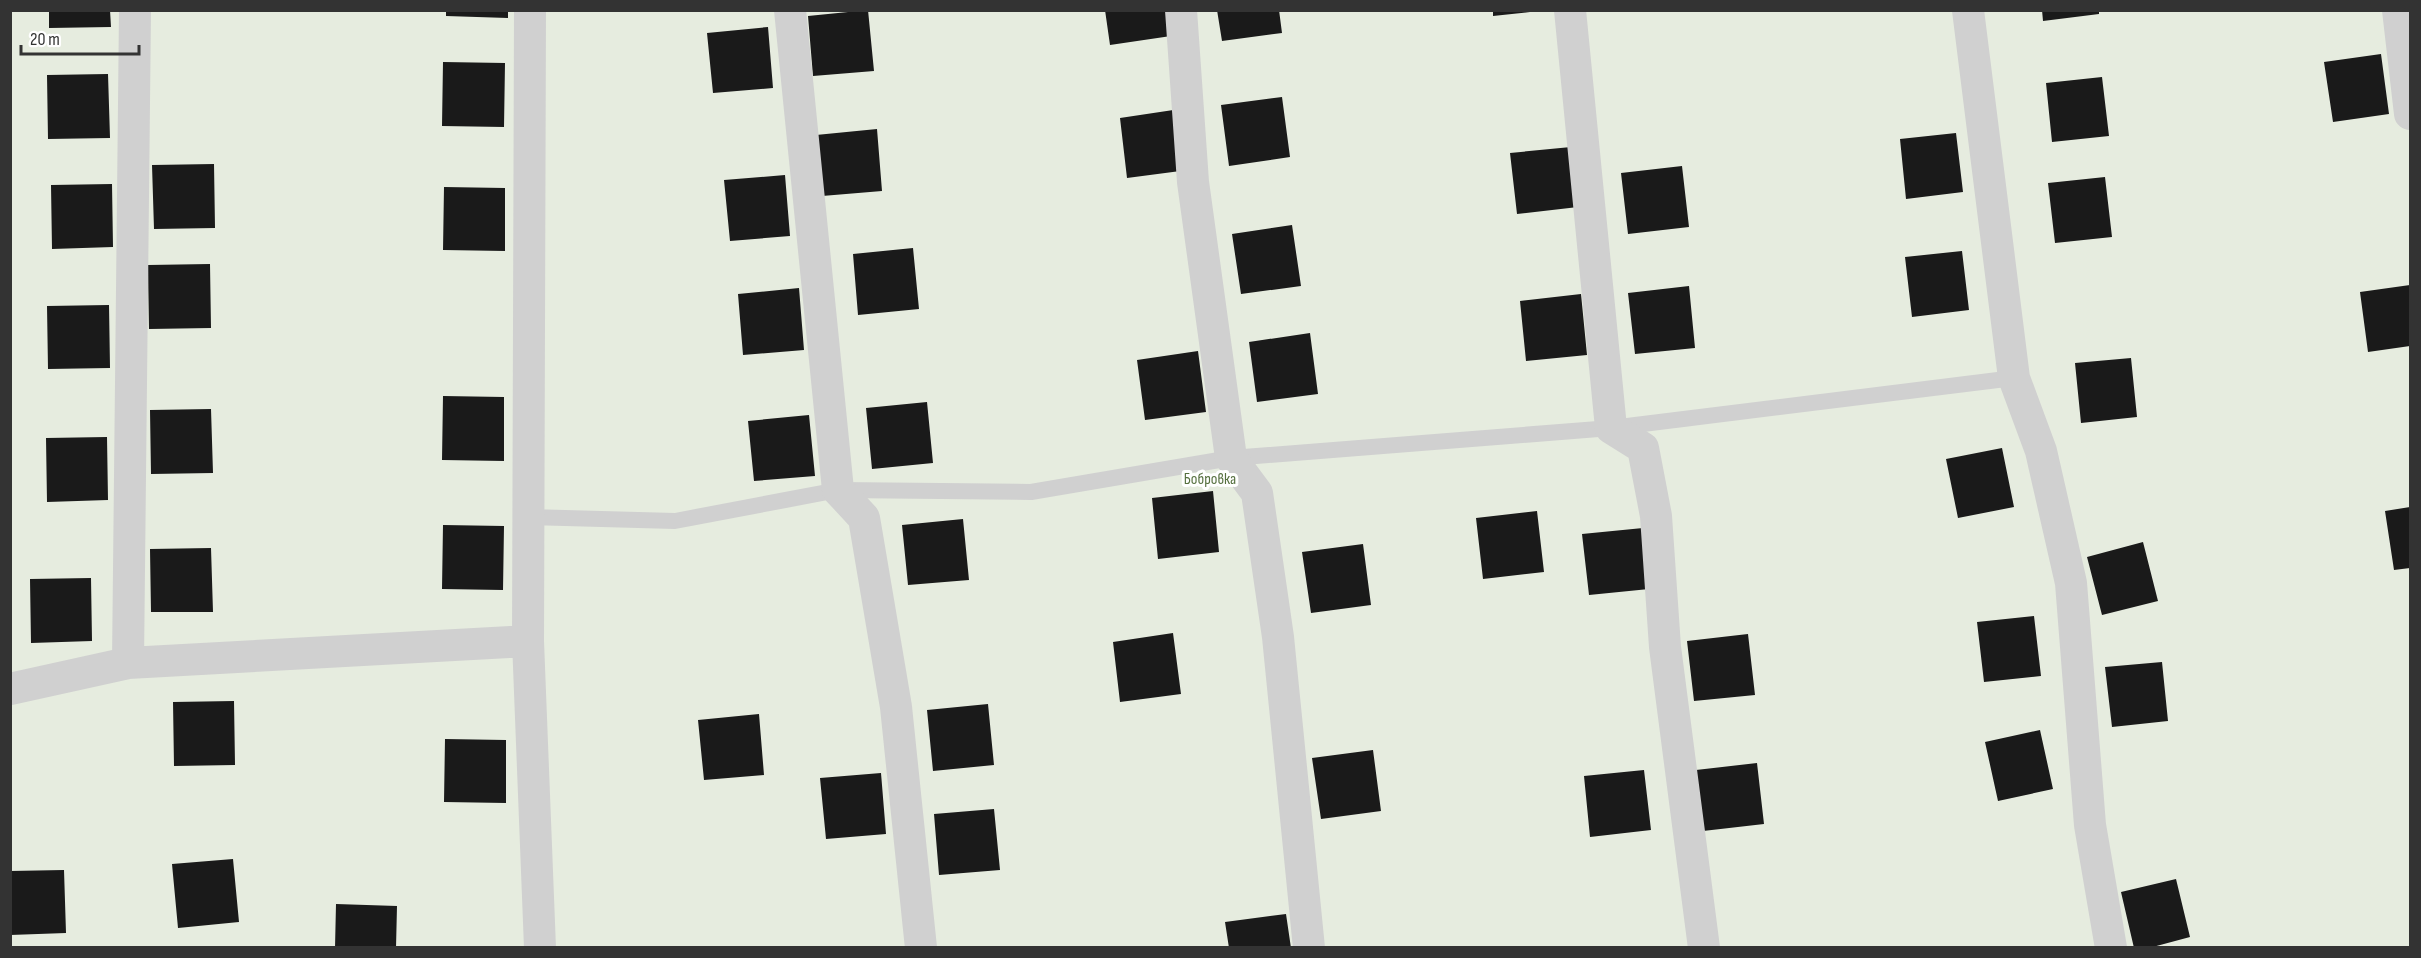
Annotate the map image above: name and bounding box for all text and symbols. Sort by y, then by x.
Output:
scale bar [21,18,140,56]
text: 20 m [30,29,60,50]
park label: Бобровка [1184,470,1236,489]

